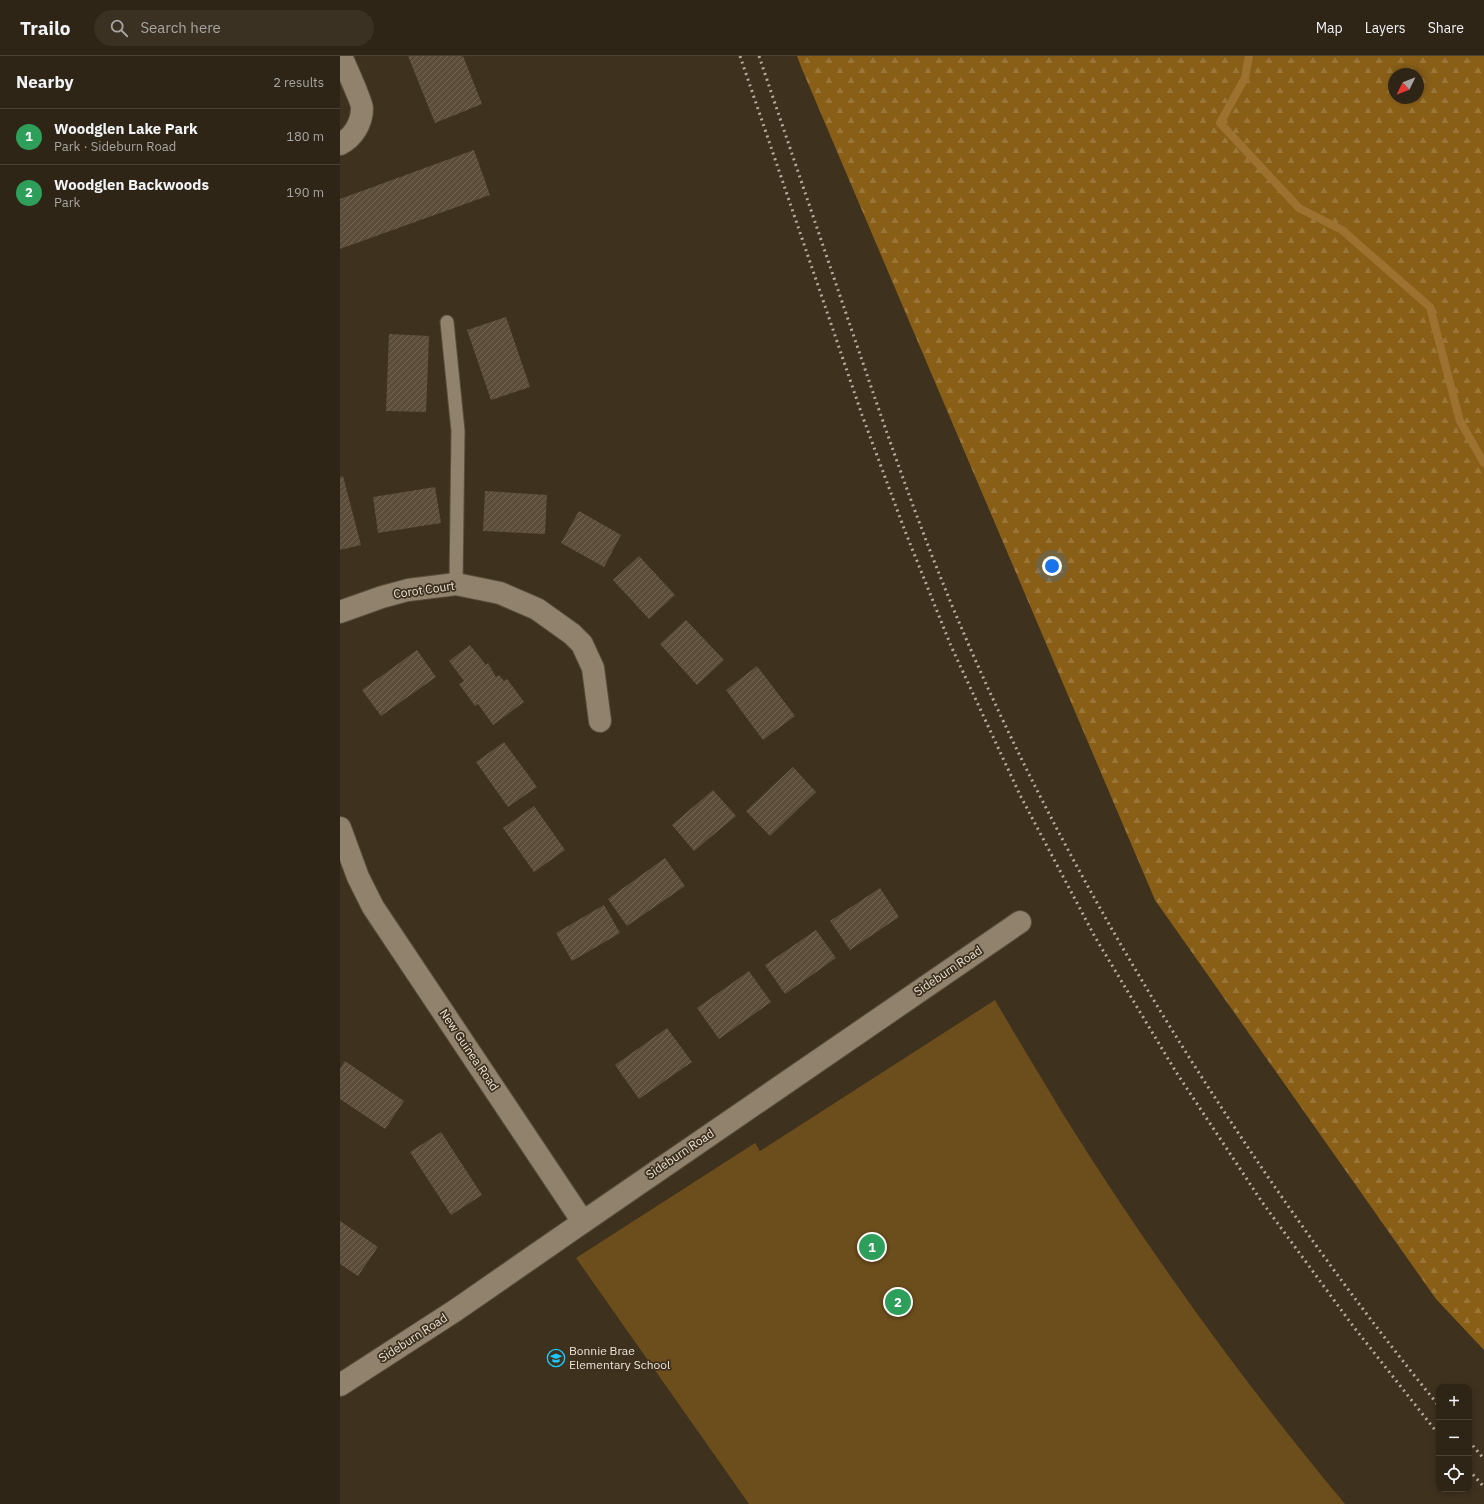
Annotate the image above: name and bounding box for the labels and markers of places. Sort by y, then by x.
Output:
pin: 1 [859,1232,885,1262]
pin: 2 [885,1287,911,1317]
place label: Bonnie Brae Elementary School [569,1343,670,1372]
school or university icon: Bonnie Brae Elementary School [546,1348,566,1368]

